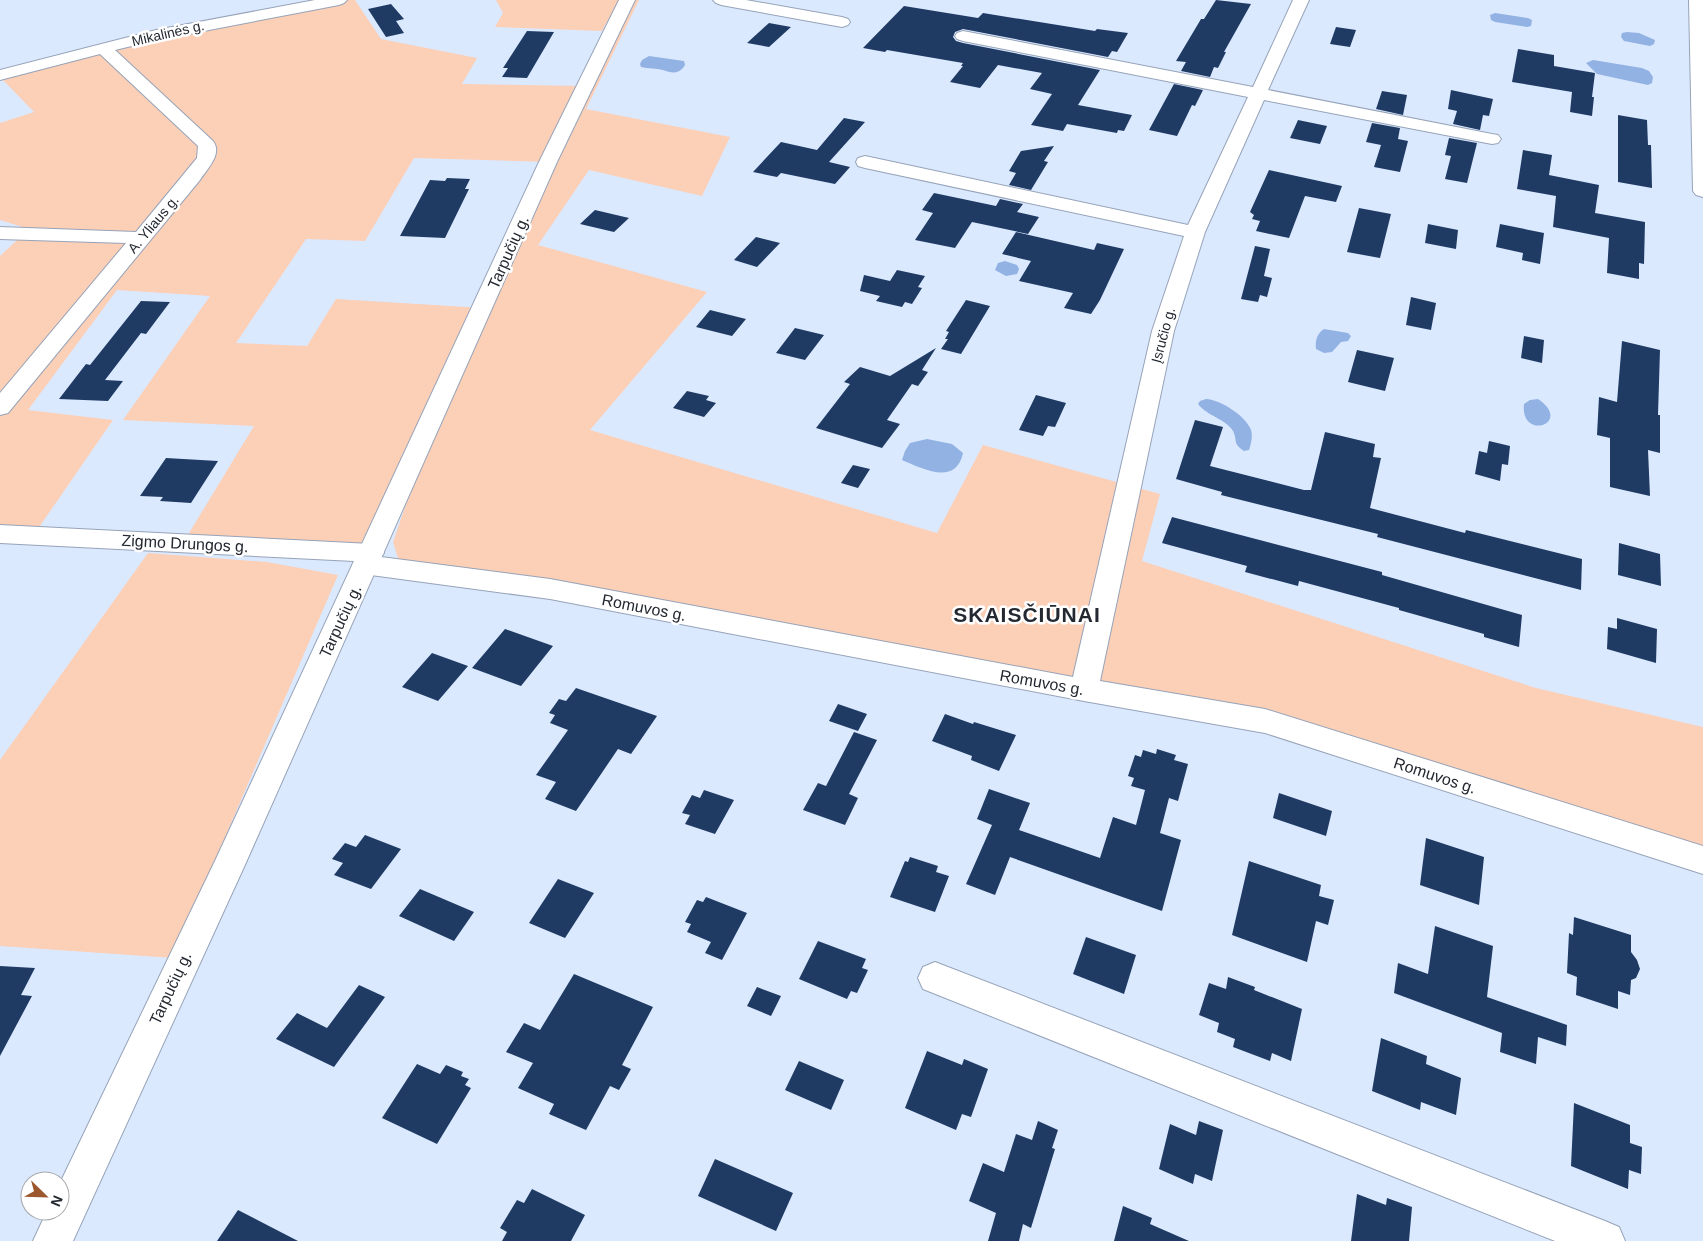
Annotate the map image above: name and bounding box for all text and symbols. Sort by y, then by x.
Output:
street label: Mikalinės g. [130,17,206,49]
street label: A. Yliaus g. [124,192,182,256]
street label: Tarpučių g. [485,213,532,291]
street label: Įsručio g. [1148,305,1178,365]
street label: Zigmo Drungos g. [121,532,249,555]
street label: Tarpučių g. [316,582,365,660]
street label: Romuvos g. [600,591,687,624]
district label: SKAISČIŪNAI [953,603,1101,626]
street label: Romuvos g. [998,667,1085,698]
street label: Romuvos g. [1392,754,1478,797]
street label: Tarpučių g. [146,949,195,1027]
north arrow [20,1171,70,1221]
text: N [48,1193,66,1209]

